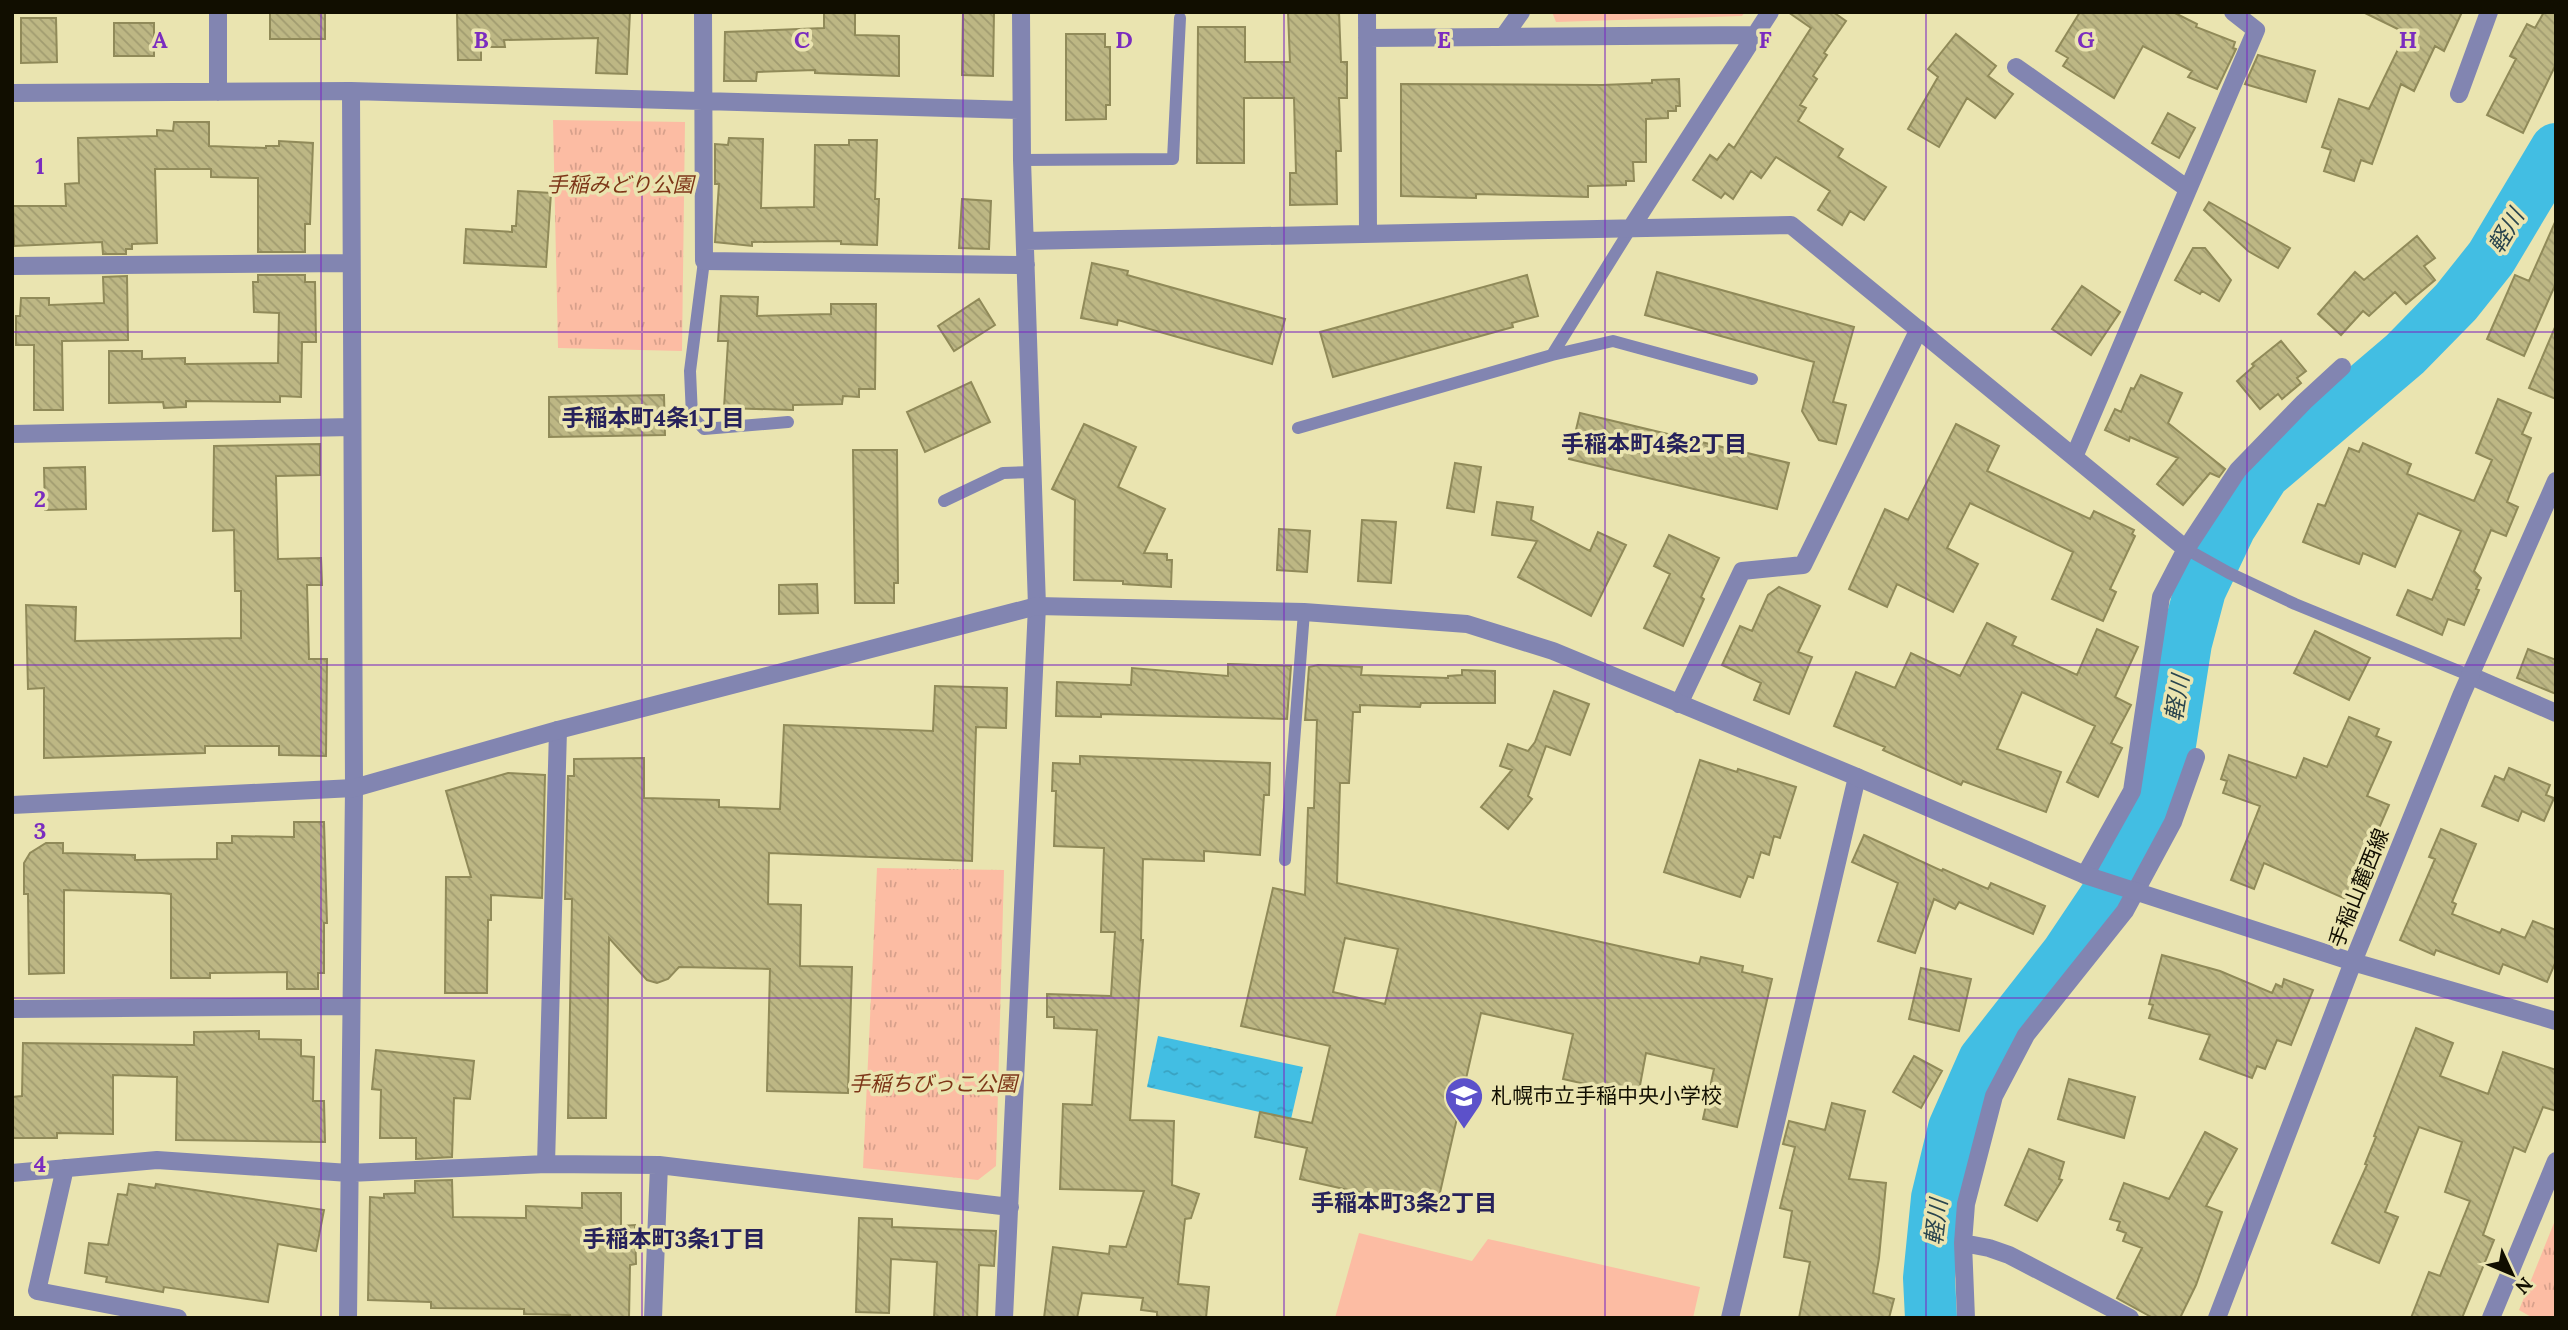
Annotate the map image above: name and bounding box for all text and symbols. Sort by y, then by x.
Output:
text: A [152,25,168,54]
text: B [473,25,489,54]
text: C [794,25,810,54]
text: D [1115,25,1133,54]
text: E [1437,25,1451,54]
text: F [1758,25,1772,54]
text: G [2077,25,2095,54]
text: H [2399,25,2417,54]
text: 1 [35,151,45,180]
park label: 手稲みどり公園 [547,171,696,198]
water label: 軽川 [2481,201,2531,258]
district label: 手稲本町4条1丁目 [562,403,744,432]
district label: 手稲本町4条2丁目 [1561,429,1747,458]
text: 2 [34,484,46,513]
water label: 軽川 [2159,670,2195,723]
text: 3 [34,816,46,845]
street label: 手稲山麓西線 [2322,824,2395,951]
park label: 手稲ちびっこ公園 [849,1070,1020,1097]
school or university icon: 札幌市立手稲中央小学校 [1443,1075,1485,1130]
place label: 札幌市立手稲中央小学校 [1491,1082,1722,1109]
text: 4 [34,1149,46,1178]
district label: 手稲本町3条2丁目 [1311,1188,1497,1217]
water label: 軽川 [1918,1194,1953,1247]
district label: 手稲本町3条1丁目 [582,1224,766,1253]
north arrow [2477,1239,2547,1309]
text: N [2510,1272,2538,1300]

